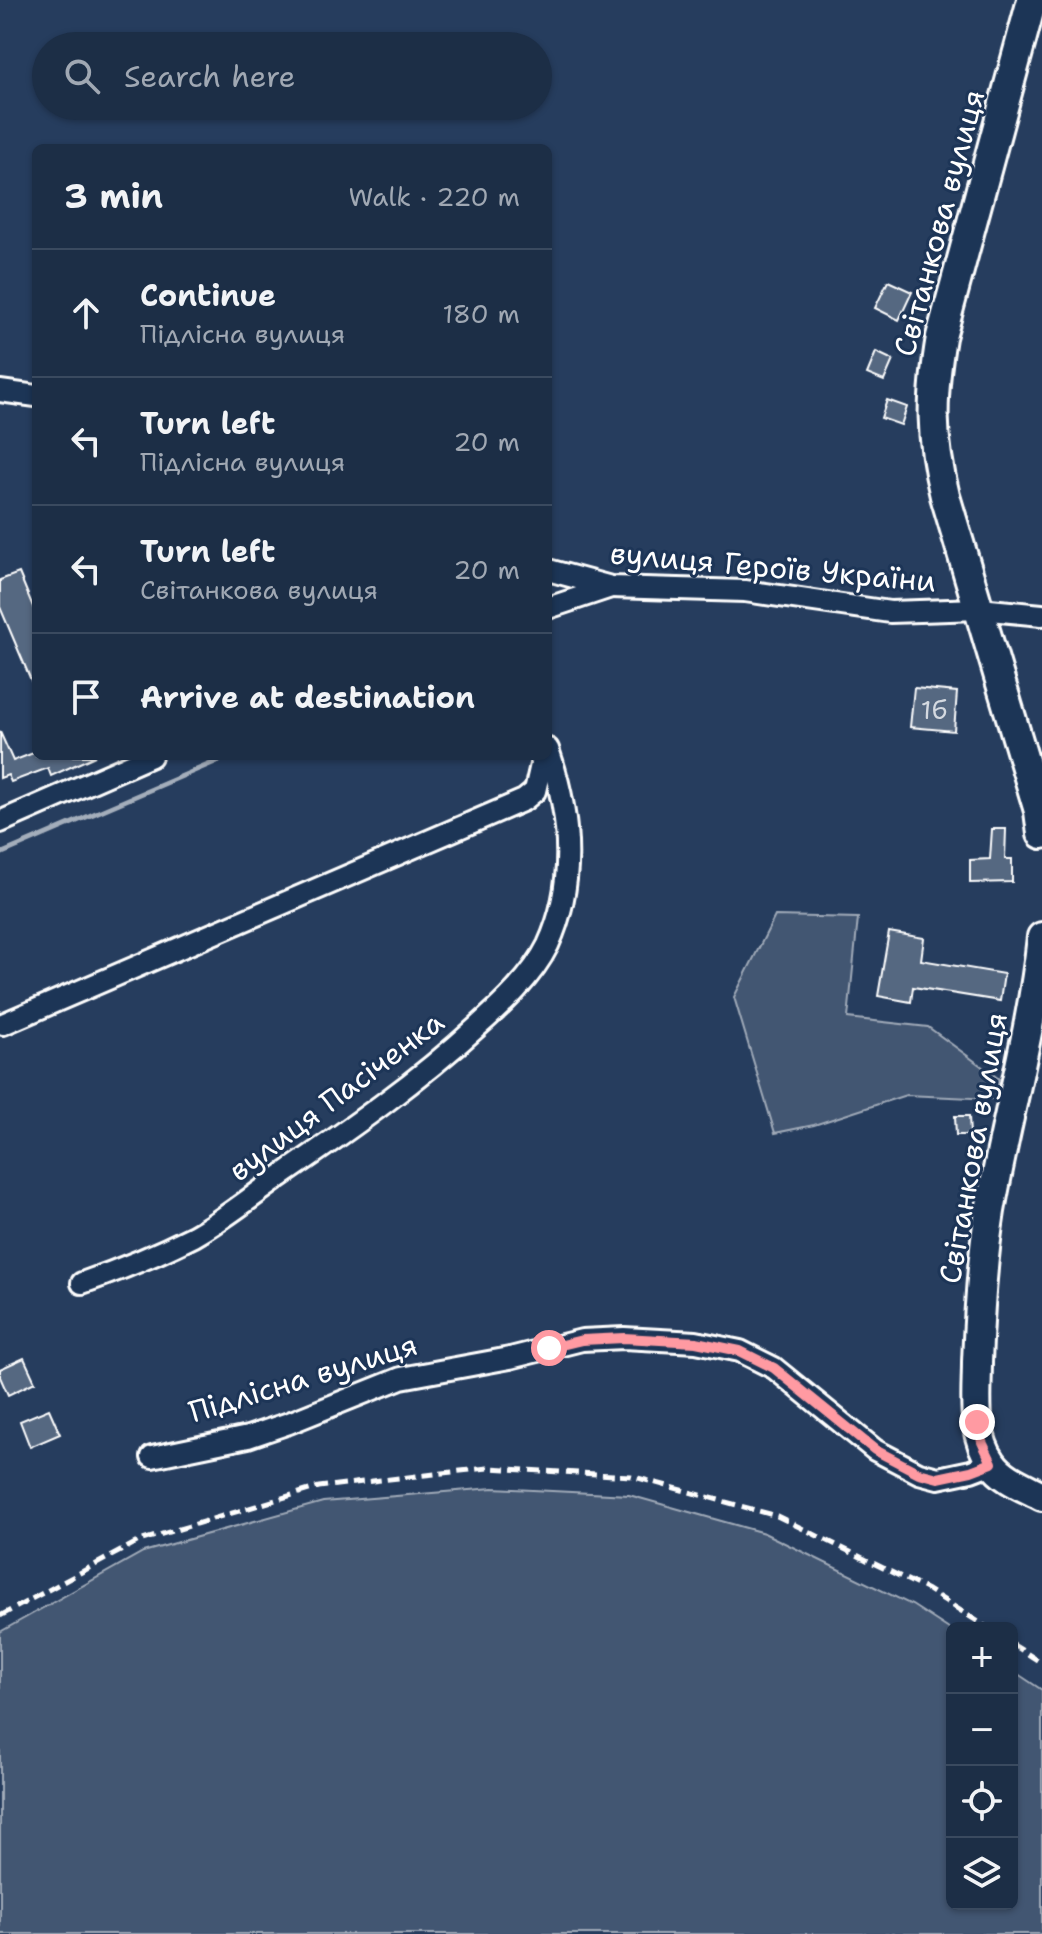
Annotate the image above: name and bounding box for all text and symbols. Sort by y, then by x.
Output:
search box [32,32,552,120]
icon: search [60,54,104,98]
text: Search here [124,56,295,97]
street label: Світанкова вулиця [884,85,994,361]
text: 3 min [64,173,163,219]
text: Walk · 220 m [348,179,520,214]
text: Continue [140,275,276,316]
icon: ahead [64,291,108,335]
text: 180 m [442,296,520,331]
text: Підлісна вулиця [140,316,345,351]
text: Turn left [140,403,275,444]
icon: left [64,419,108,463]
text: 20 m [453,424,520,459]
text: Підлісна вулиця [140,444,345,479]
text: Turn left [140,531,275,572]
street label: вулиця Героїв України [608,532,938,602]
icon: left [64,547,108,591]
text: 20 m [453,552,520,587]
text: Світанкова вулиця [140,572,378,607]
icon: arrive [64,675,108,719]
text: Arrive at destination [140,677,475,718]
house number: 1б [921,692,947,727]
street label: вулиця Пасіченка [220,1001,452,1191]
street label: Світанкова вулиця [929,1009,1017,1287]
street label: Підлісна вулиця [184,1324,422,1432]
route start [531,1330,567,1366]
route end [959,1404,995,1440]
map controls [946,1622,1018,1910]
button: + [946,1622,1018,1694]
button: − [946,1694,1018,1766]
button: locate [946,1766,1018,1838]
button: layers [946,1838,1018,1910]

